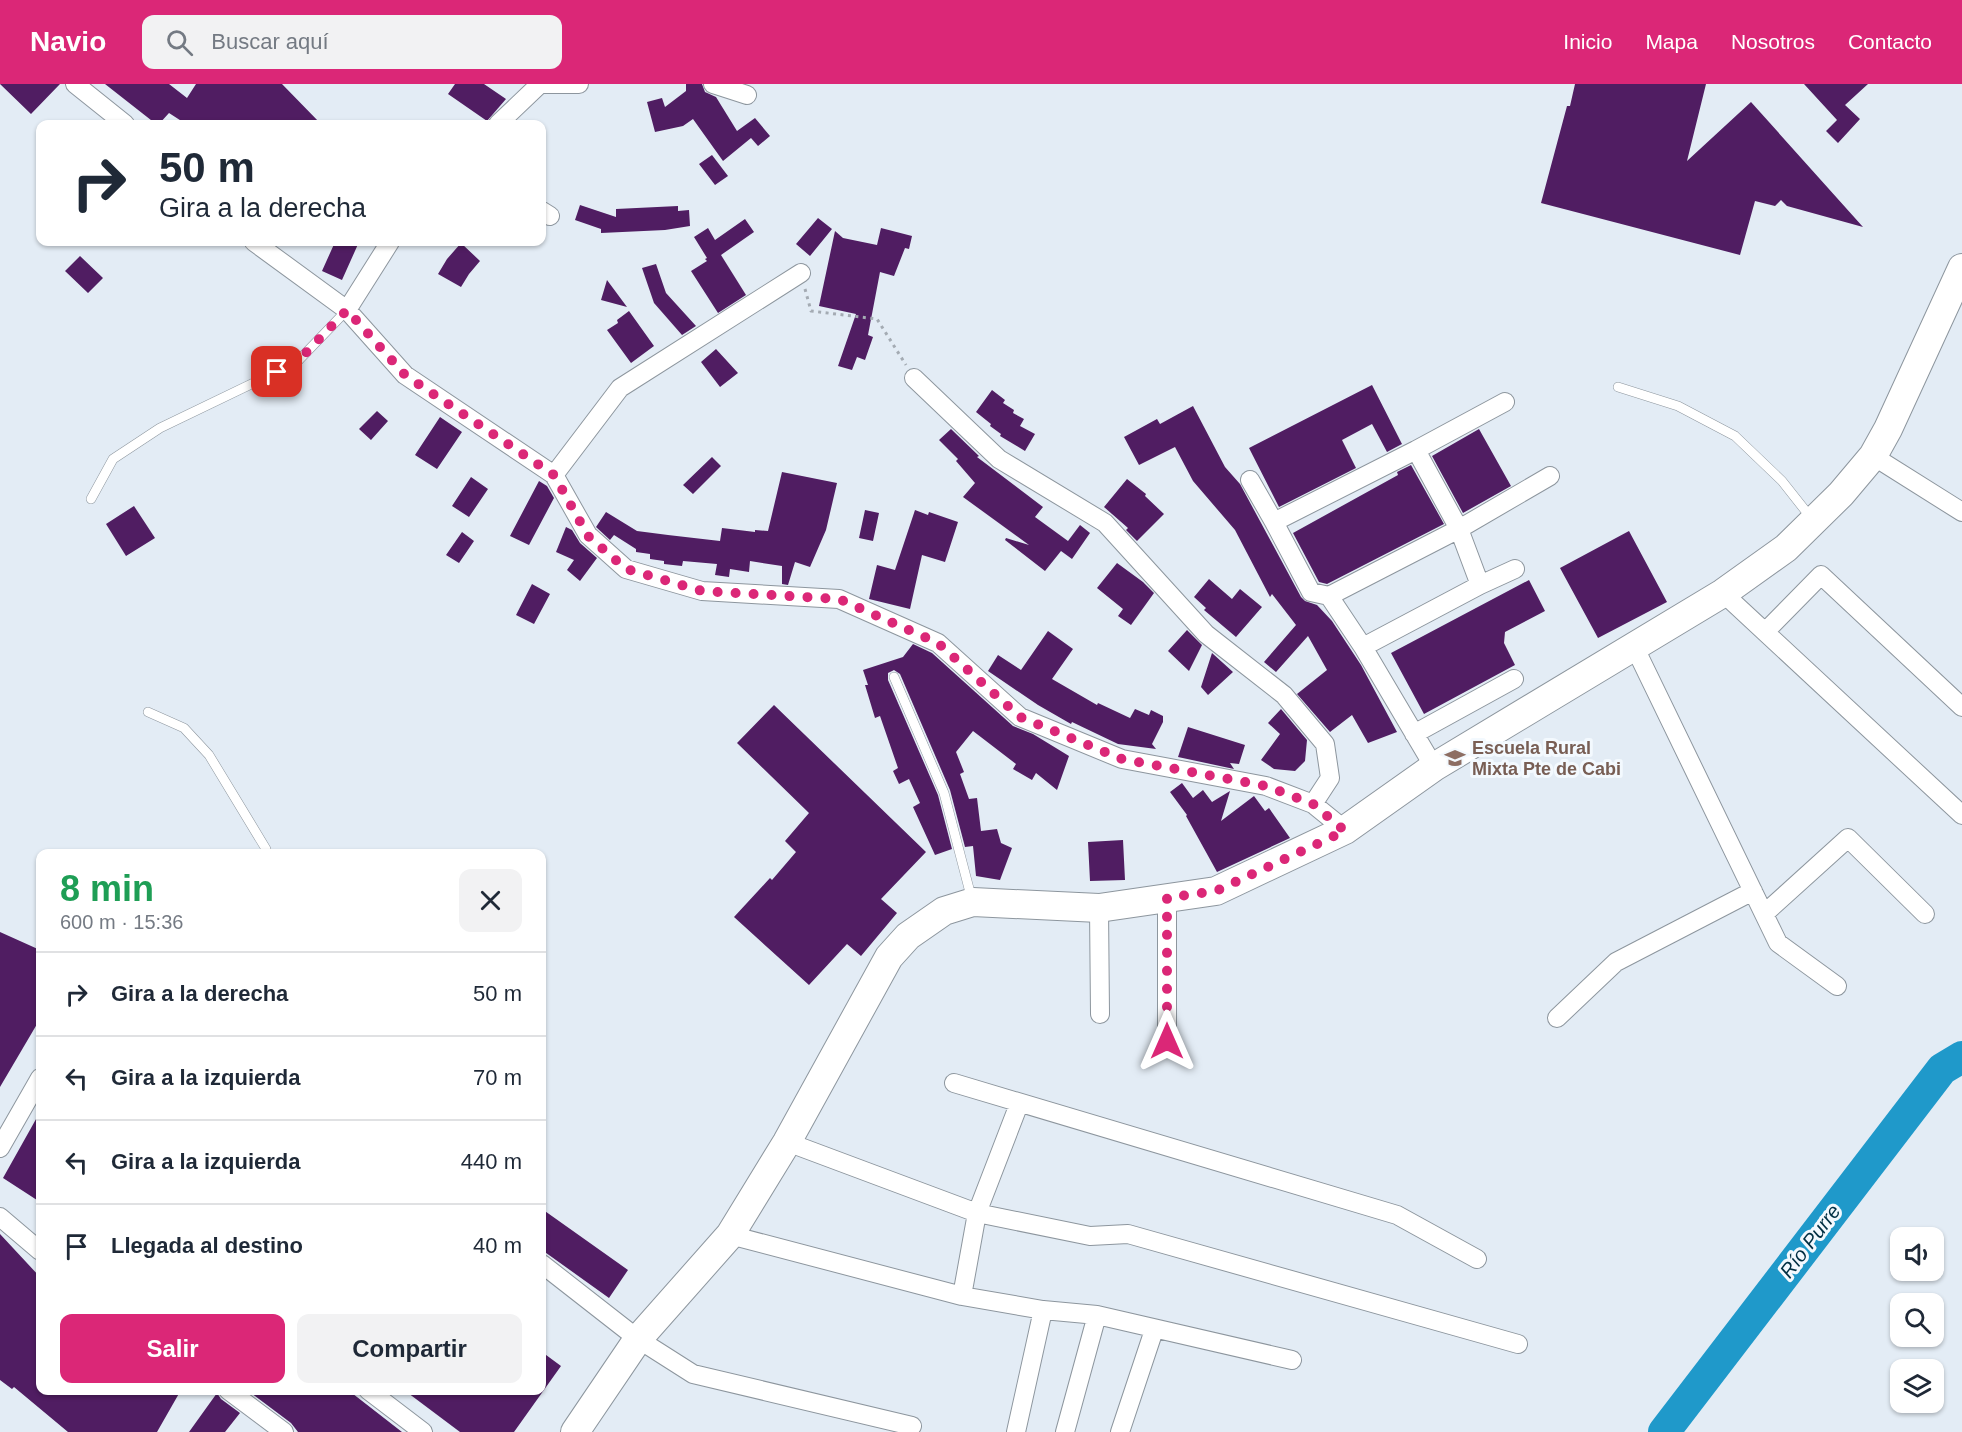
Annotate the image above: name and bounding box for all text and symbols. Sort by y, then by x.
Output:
search box [142,15,562,69]
text: Navio [30,26,106,57]
icon: search [163,26,196,59]
text: Buscar aquí [211,29,329,54]
text: Inicio [1563,30,1612,53]
text: Mapa [1645,30,1698,53]
text: Nosotros [1731,30,1815,53]
text: Contacto [1848,30,1932,53]
icon: right [60,144,138,222]
text: 50 m [159,144,255,191]
text: Gira a la derecha [159,193,366,223]
pin [251,346,302,397]
icon: arrive [260,355,293,388]
place label: Escuela Rural Mixta Pte de Cabi [1472,738,1621,779]
school or university icon: Escuela Rural Mixta Pte de Cabi [1443,746,1467,770]
text: 8 min [60,868,154,909]
button: close [459,869,522,932]
text: 600 m · 15:36 [60,911,183,933]
icon: right [60,978,93,1011]
text: Gira a la derecha [111,981,288,1006]
text: 50 m [473,981,522,1006]
position arrow [1135,1009,1199,1073]
icon: left [60,1062,93,1095]
text: Gira a la izquierda [111,1065,301,1090]
text: 70 m [473,1065,522,1090]
icon: left [60,1146,93,1179]
text: Gira a la izquierda [111,1149,301,1174]
text: 440 m [461,1149,522,1174]
water label: Río Purre [1775,1200,1845,1282]
map controls [1890,1227,1944,1413]
button: sound [1890,1227,1944,1281]
icon: arrive [60,1230,93,1263]
text: Llegada al destino [111,1233,303,1258]
text: 40 m [473,1233,522,1258]
button: search [1890,1293,1944,1347]
button: Salir [60,1314,285,1383]
button: Compartir [297,1314,522,1383]
button: layers [1890,1359,1944,1413]

